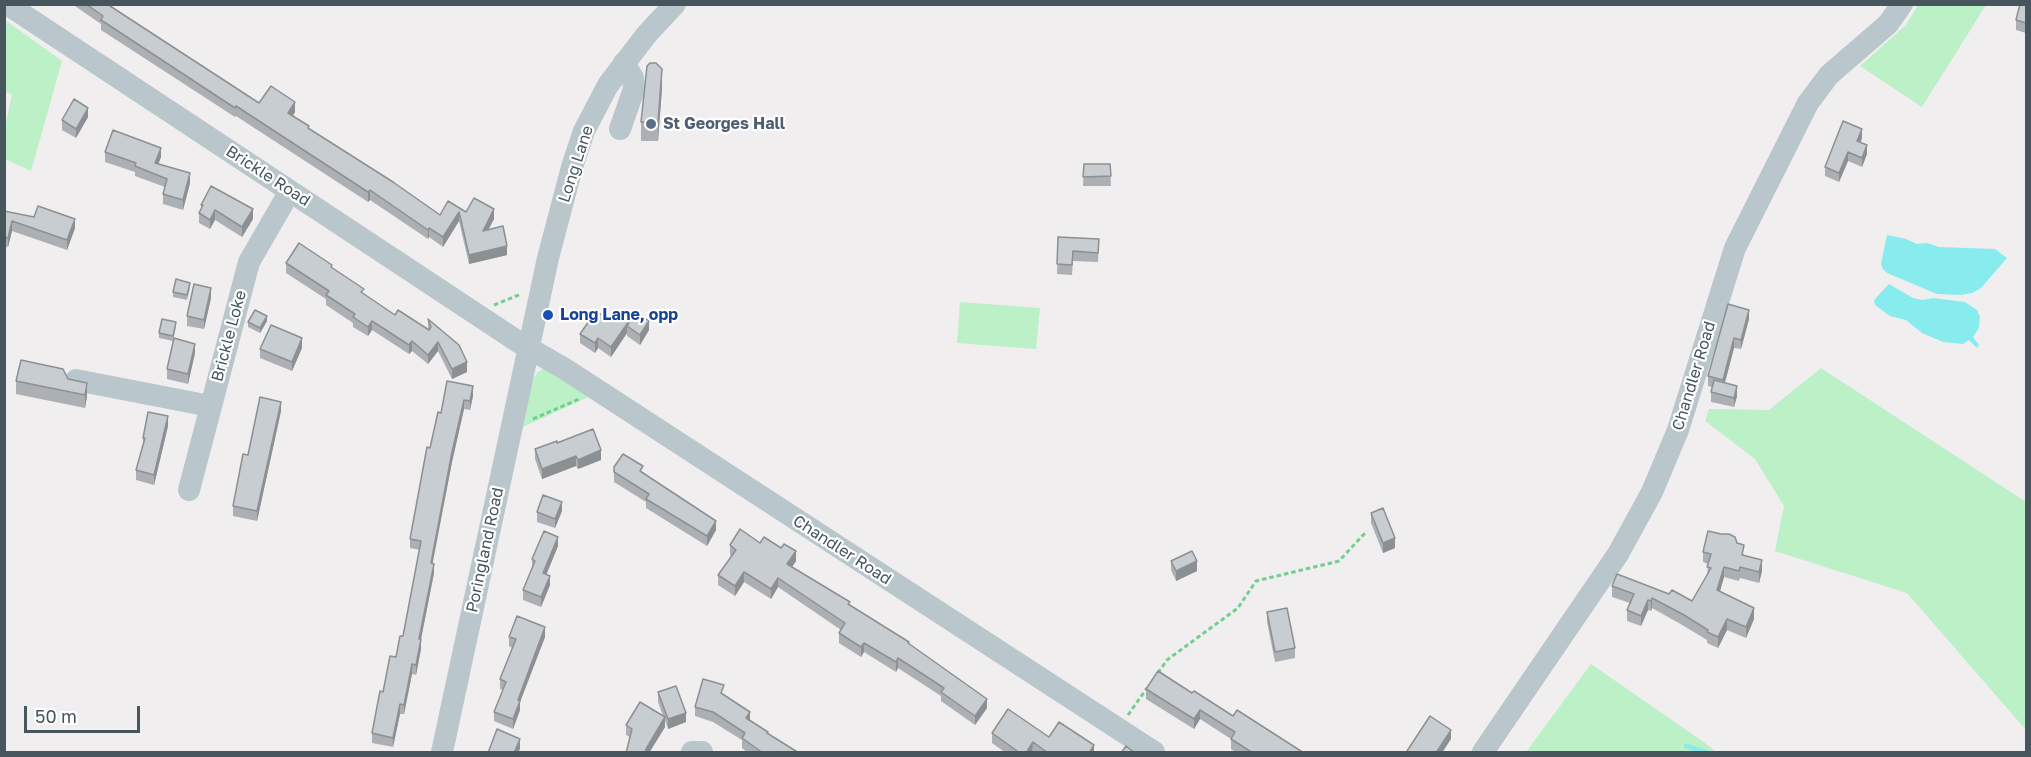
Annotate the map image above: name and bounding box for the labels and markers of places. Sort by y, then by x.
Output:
place label: St Georges Hall [663,114,785,134]
marker: St Georges Hall [644,117,658,131]
place label: Long Lane, opp [560,305,678,325]
marker: Long Lane, opp [541,308,555,322]

